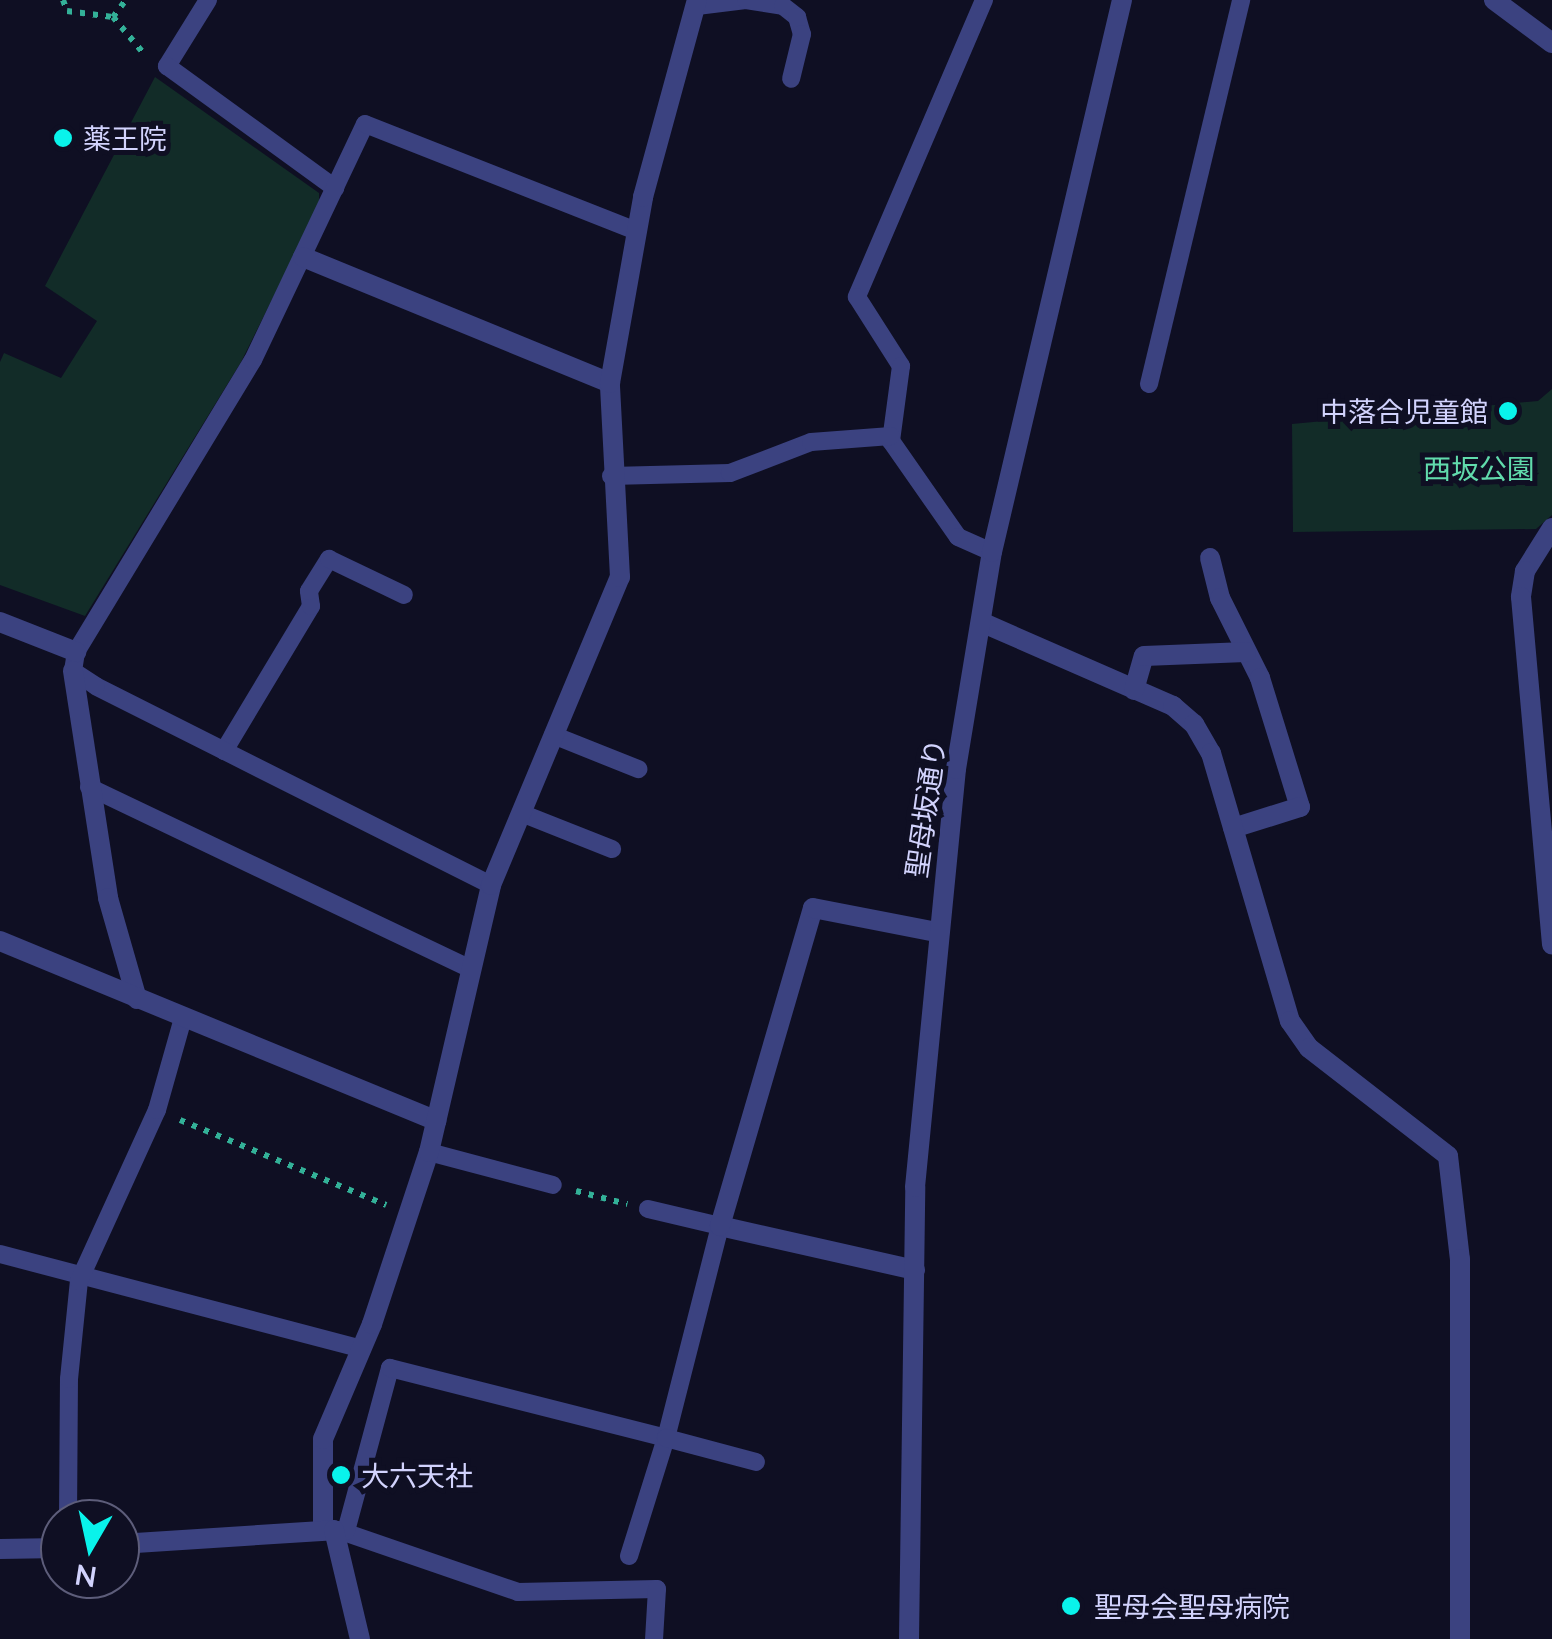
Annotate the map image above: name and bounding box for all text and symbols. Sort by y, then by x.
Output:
place label: 薬王院 [83,121,167,155]
marker: 薬王院 [52,127,74,149]
place label: 中落合児童館 [1320,394,1488,428]
marker: 中落合児童館 [1497,400,1519,422]
park label: 西坂公園 [1423,451,1535,485]
street label: 聖母坂通り [899,736,951,880]
place label: 大六天社 [361,1458,473,1492]
marker: 大六天社 [330,1464,352,1486]
north arrow [40,1499,140,1599]
text: N [72,1558,99,1595]
place label: 聖母会聖母病院 [1094,1589,1290,1623]
marker: 聖母会聖母病院 [1058,1593,1084,1619]

